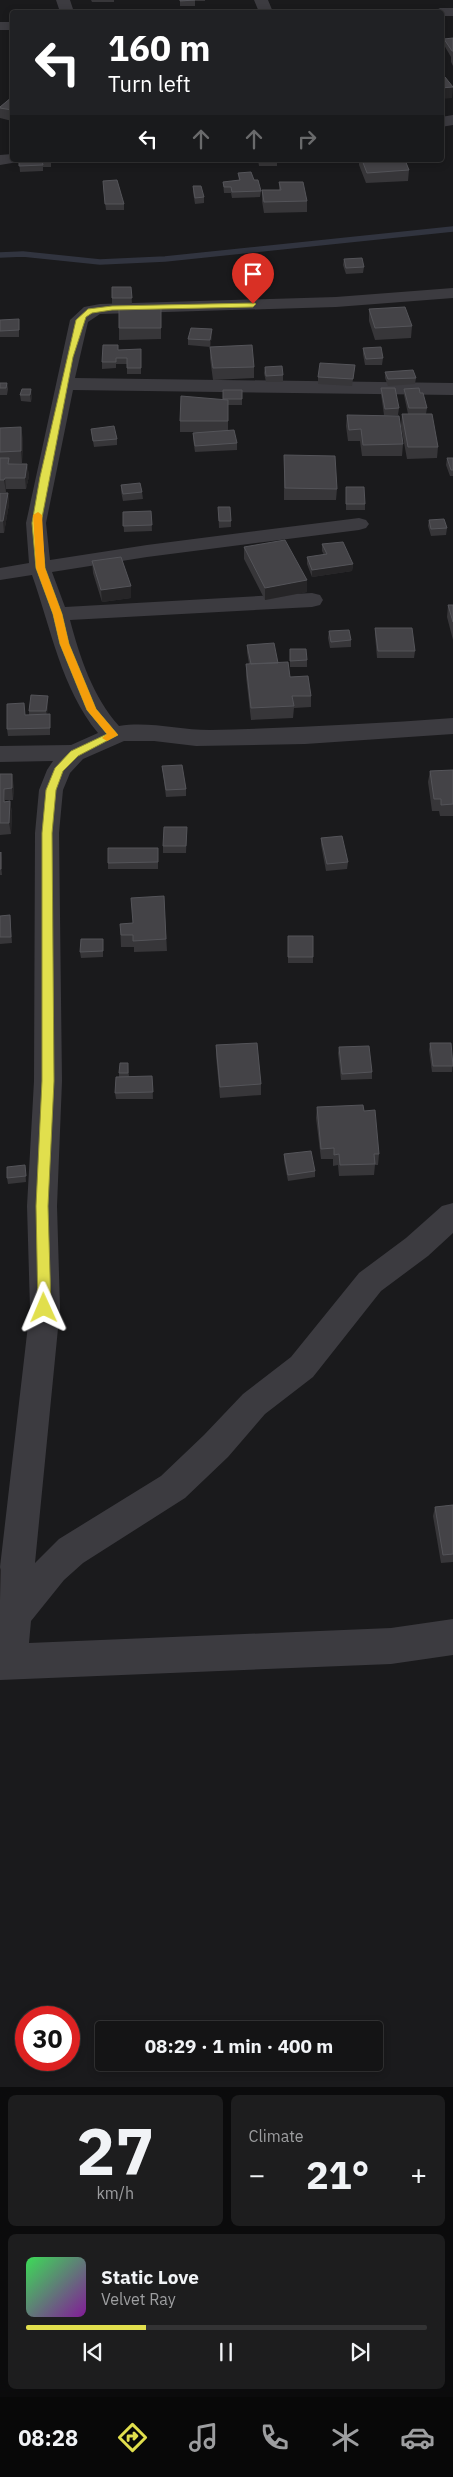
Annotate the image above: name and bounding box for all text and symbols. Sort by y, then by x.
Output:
text: 160 m [108,25,211,71]
icon: left [25,30,90,95]
text: Turn left [108,69,191,98]
icon: left [134,125,162,153]
icon: ahead [187,125,215,153]
icon: ahead [240,125,268,153]
icon: right [293,125,321,153]
pin [232,253,274,304]
icon: arrive [239,260,267,288]
position arrow [17,1281,69,1333]
speed limit sign: 30 [15,2006,80,2071]
text: 08:29 · 1 min · 400 m [145,2034,333,2058]
text: 27 [76,2108,154,2193]
text: Climate [249,2126,304,2146]
text: 21° [306,2150,369,2199]
text: − [249,2156,265,2193]
text: + [410,2156,427,2193]
text: km/h [96,2183,134,2203]
text: Static Love [101,2265,199,2289]
text: Velvet Ray [101,2289,176,2309]
icon: previous [79,2338,107,2366]
icon: pause [212,2338,240,2366]
icon: next [346,2338,374,2366]
icon: directions [115,2420,150,2455]
icon: music [186,2420,221,2455]
icon: phone [257,2420,292,2455]
icon: climate [328,2420,363,2455]
icon: car [400,2420,435,2455]
text: 08:28 [18,2423,78,2452]

